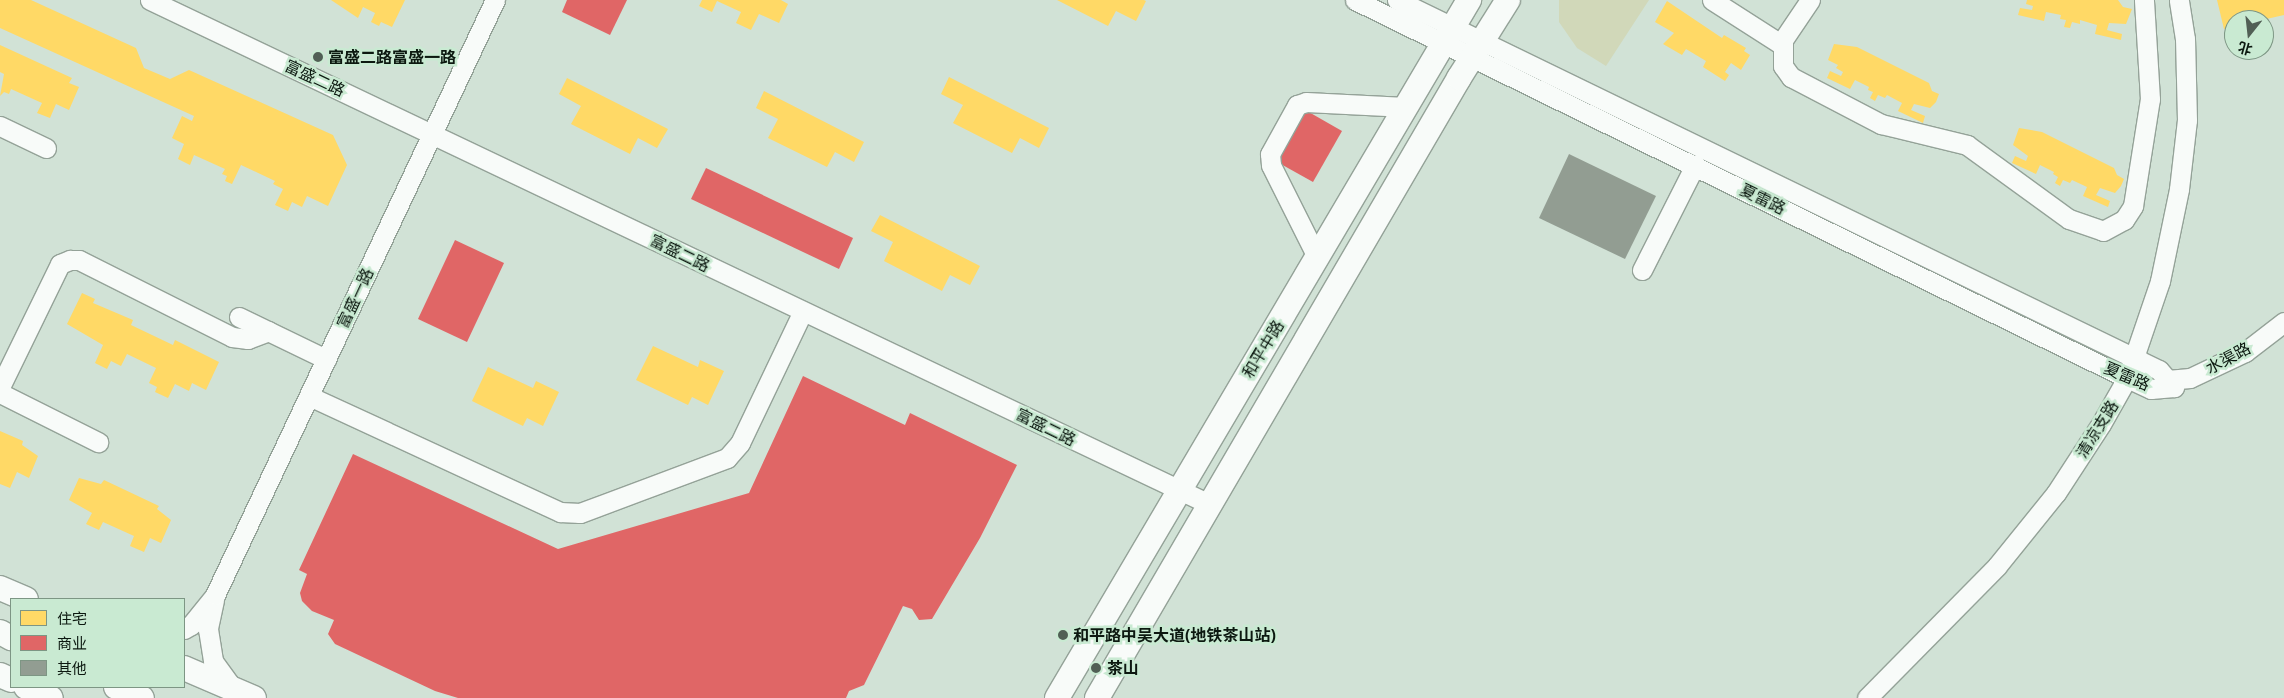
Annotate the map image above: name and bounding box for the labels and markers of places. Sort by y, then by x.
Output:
place label: 富盛二路富盛一路 [328,47,456,67]
marker: 富盛二路富盛一路 [312,51,324,63]
place label: 和平路中吴大道(地铁茶山站) [1073,625,1276,645]
marker: 和平路中吴大道(地铁茶山站) [1057,629,1069,641]
place label: 茶山 [1107,658,1139,678]
marker: 茶山 [1089,661,1103,675]

